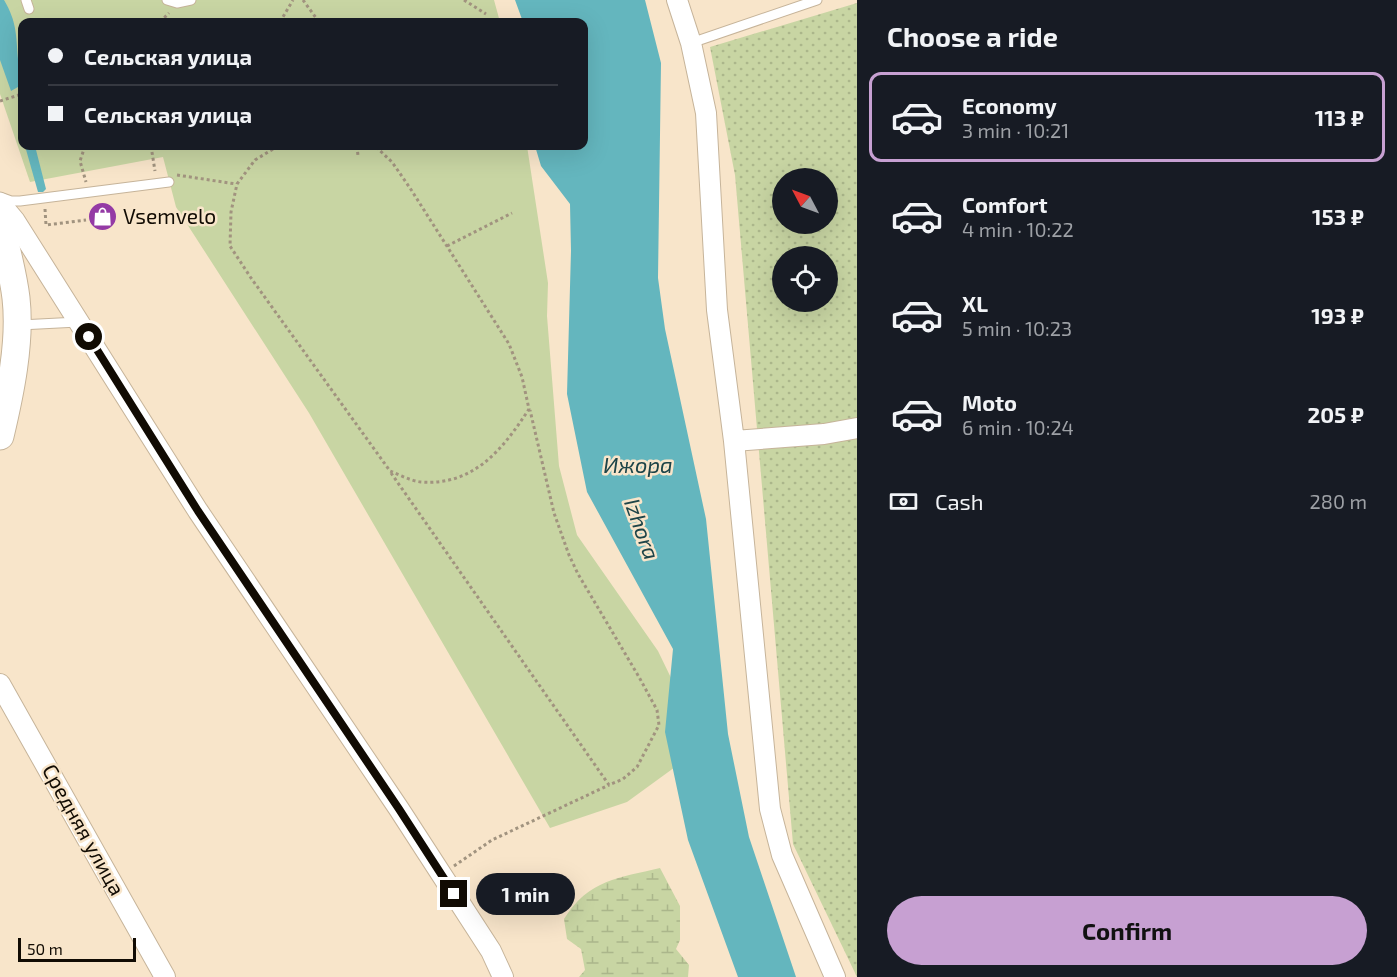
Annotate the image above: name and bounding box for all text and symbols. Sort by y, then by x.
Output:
text: Choose a ride [887,20,1058,52]
text: Сельская улица [84,43,252,69]
icon: car [890,90,944,144]
text: Economy [962,92,1057,118]
text: Сельская улица [84,101,252,127]
text: 113 ₽ [1315,104,1364,130]
text: 3 min · 10:21 [962,118,1069,142]
north arrow [772,168,838,234]
map controls [772,168,838,312]
icon: car [890,189,944,243]
text: Comfort [962,191,1047,217]
shop icon: Vsemvelo [86,201,118,233]
place label: Vsemvelo [123,203,216,228]
text: 153 ₽ [1312,203,1364,229]
text: 4 min · 10:22 [962,217,1074,241]
button: locate [772,246,838,312]
icon: car [890,288,944,342]
text: XL [962,290,988,316]
text: 193 ₽ [1311,302,1364,328]
text: 5 min · 10:23 [962,316,1072,340]
route start [75,323,102,350]
icon: car [890,387,944,441]
text: Moto [962,389,1017,415]
text: 205 ₽ [1307,401,1364,427]
text: 6 min · 10:24 [962,415,1074,439]
water label: Ижора [603,451,673,477]
icon: cash [887,485,920,518]
text: Cash [935,488,984,514]
text: 280 m [1310,489,1367,513]
water label: Izhora [620,495,666,563]
street label: Средняя улица [37,759,131,900]
callout: 1 min [475,873,574,915]
route end [440,880,467,907]
text: 1 min [501,882,550,906]
button: Confirm [887,896,1367,965]
scale bar [18,935,136,962]
text: 50 m [27,939,63,958]

